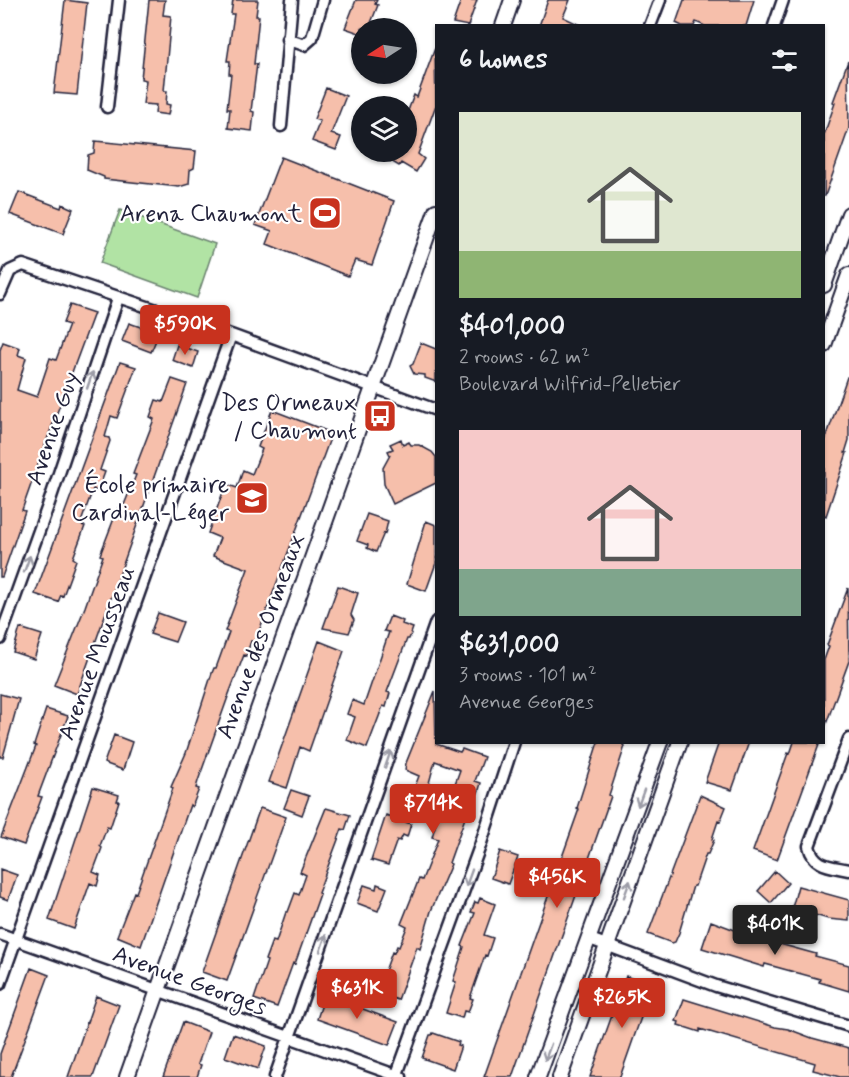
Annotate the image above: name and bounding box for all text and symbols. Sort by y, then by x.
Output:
north arrow [351,18,417,84]
map controls [351,18,417,162]
text: 6 homes [459,43,547,77]
icon: filters [768,44,801,77]
button: layers [351,96,417,162]
icon: home [576,151,684,259]
sports icon: Arena Chaumont [307,195,343,231]
place label: Arena Chaumont [120,199,302,230]
pin: $590K [143,305,227,356]
text: $401,000 [459,310,565,344]
text: $590K [154,311,216,338]
text: 2 rooms · 62 m² [459,344,590,371]
street label: Avenue Guy [20,368,87,489]
one-way arrow [86,371,97,390]
text: Boulevard Wilfrid-Pelletier [459,371,681,398]
place label: Des Ormeaux / Chaumont [221,388,357,447]
bus stop icon: Des Ormeaux / Chaumont [362,398,398,434]
place label: École primaire Cardinal-Léger [71,468,229,529]
icon: home [576,469,684,577]
school or university icon: École primaire Cardinal-Léger [234,480,270,516]
street label: Avenue des Ormeaux [210,529,313,743]
one-way arrow [22,556,33,574]
street label: Avenue Mousseau [52,562,143,745]
text: $631,000 [459,628,559,662]
text: 3 rooms · 101 m² [459,662,597,689]
text: Avenue Georges [459,689,594,716]
one-way arrow [384,750,395,769]
pin: $714K [391,784,475,835]
one-way arrow [634,788,645,806]
text: $714K [404,790,462,817]
pin: $456K [515,858,599,909]
text: $456K [528,864,586,891]
one-way arrow [463,868,474,887]
one-way arrow [623,880,634,899]
pin: $401K [733,905,817,956]
text: $401K [747,911,803,938]
one-way arrow [319,934,330,953]
street label: Avenue Georges [107,939,271,1026]
pin: $631K [315,969,399,1020]
text: $631K [331,975,383,1002]
pin: $265K [580,978,664,1029]
text: $265K [593,984,651,1011]
one-way arrow [541,1043,552,1061]

